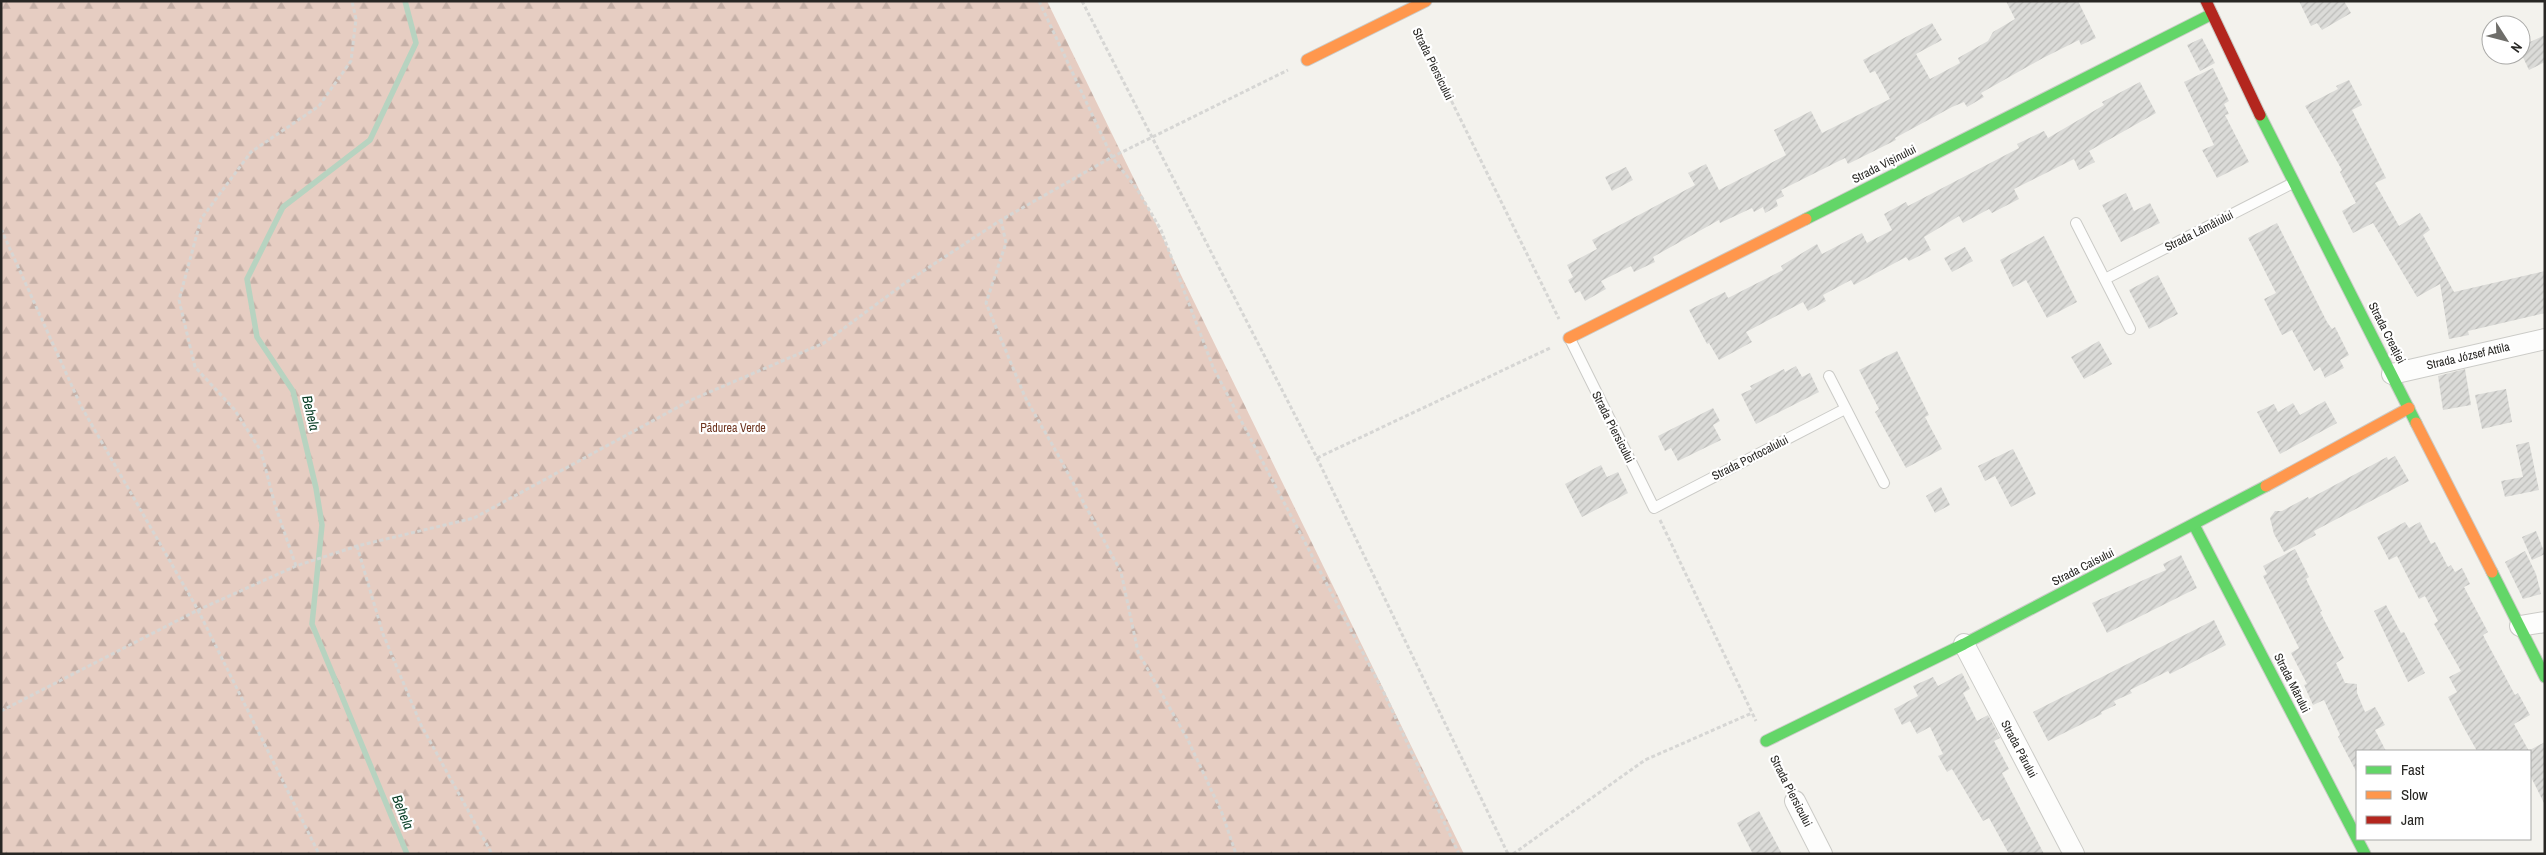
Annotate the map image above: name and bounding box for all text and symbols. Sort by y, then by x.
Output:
north arrow [2481,15,2531,65]
street label: Strada Piersicului [1409,25,1457,103]
text: N [2507,39,2526,56]
street label: Strada Vișinului [1849,141,1919,187]
street label: Strada Lămâiului [2162,207,2236,255]
street label: Strada Creației [2365,300,2409,366]
street label: Strada József Attila [2425,339,2512,373]
street label: Strada Piersicului [1588,389,1638,465]
water label: Behela [298,394,324,432]
park label: Pădurea Verde [700,420,766,436]
street label: Strada Portocalului [1709,432,1791,484]
street label: Strada Caisului [2049,544,2117,590]
street label: Strada Mărului [2270,651,2314,715]
street label: Strada Părului [1997,717,2041,781]
legend [2356,750,2531,840]
street label: Strada Piersicului [1766,753,1816,829]
text: Fast [2401,759,2425,780]
text: Slow [2401,784,2428,805]
water label: Behela [388,792,418,832]
text: Jam [2401,809,2424,830]

